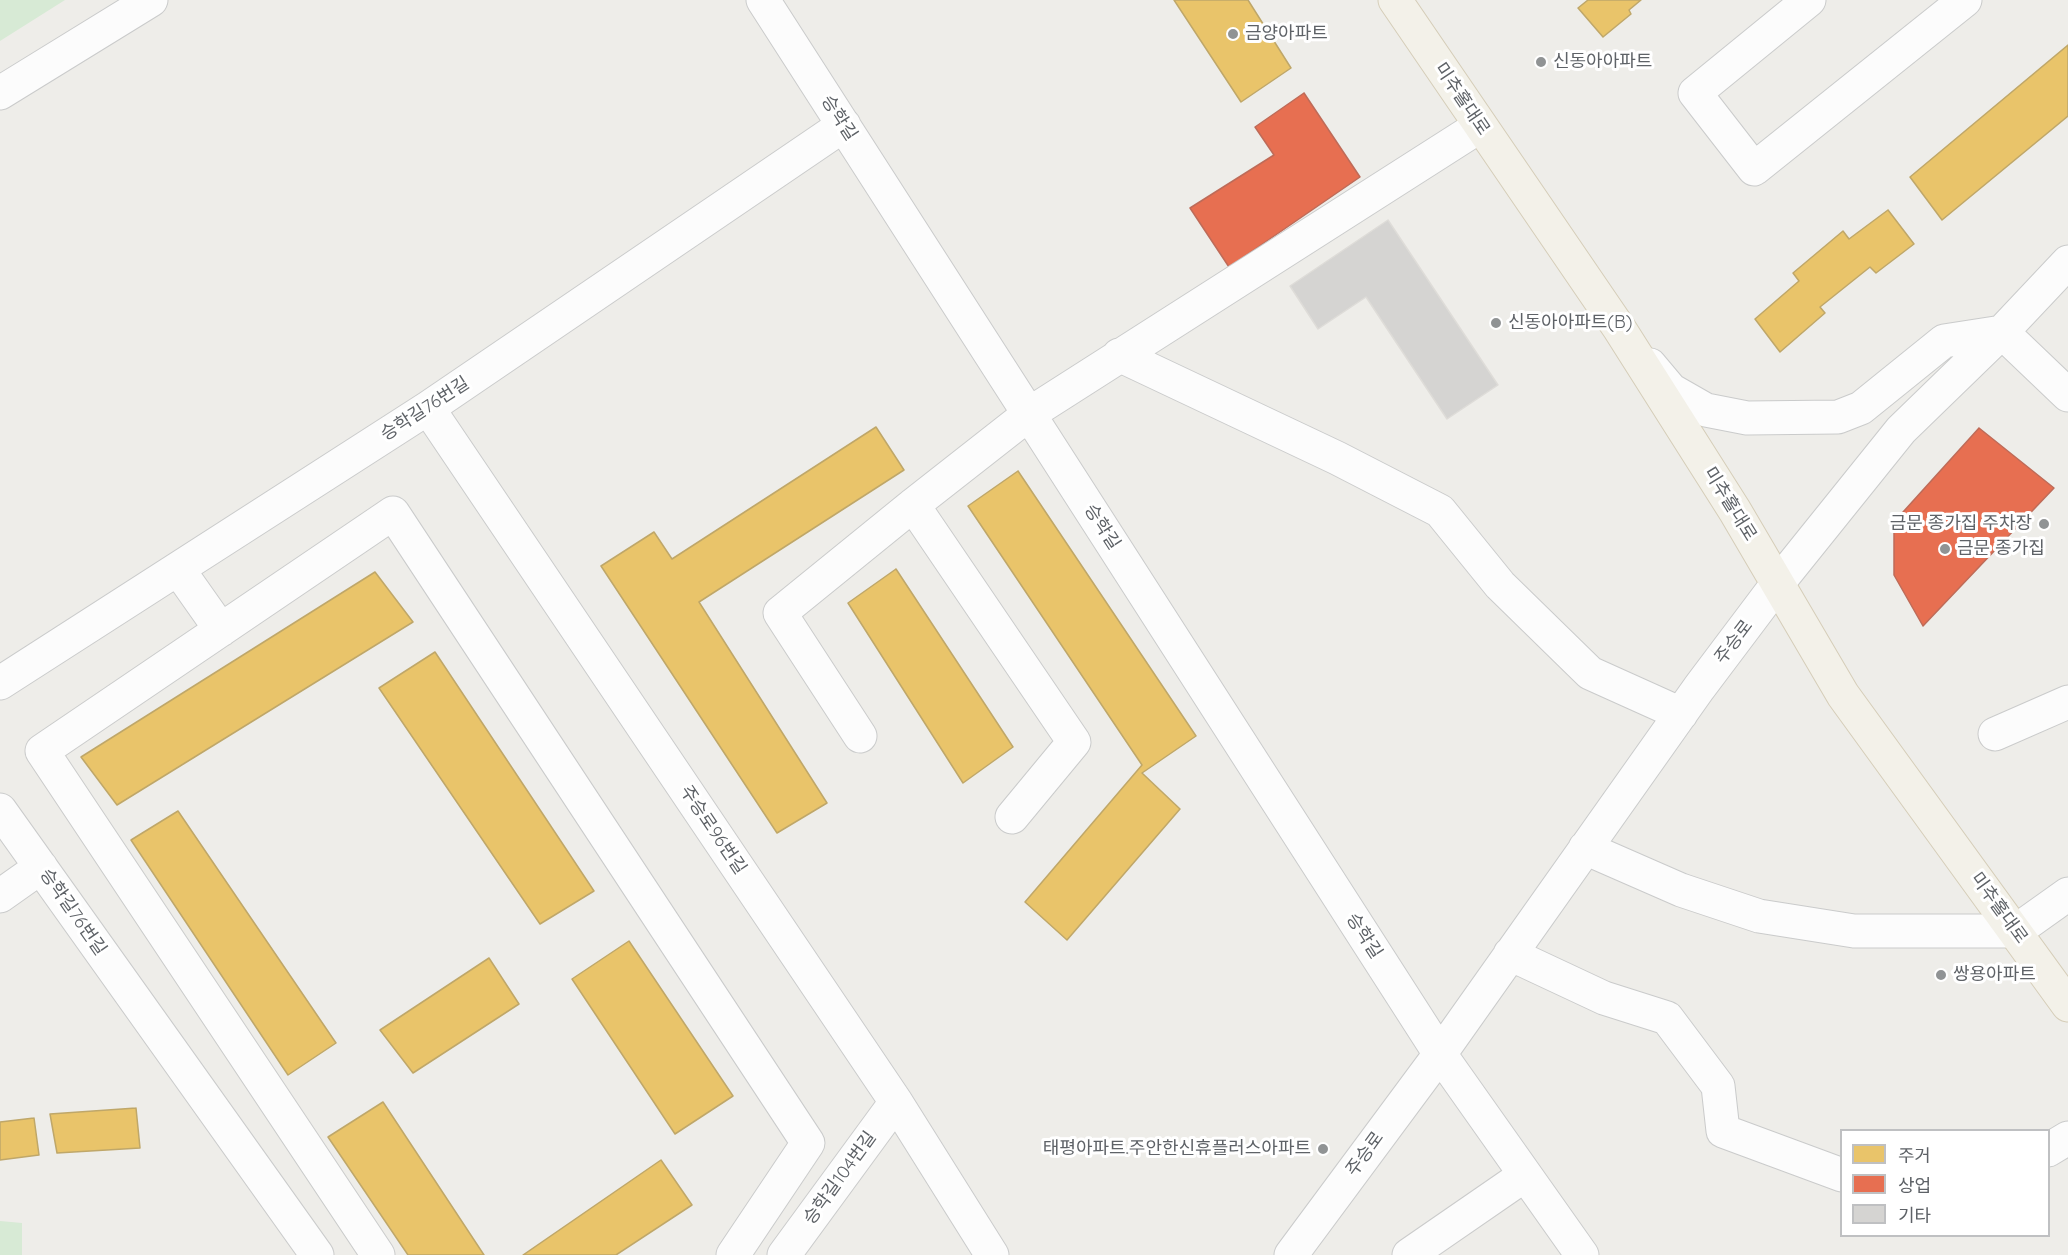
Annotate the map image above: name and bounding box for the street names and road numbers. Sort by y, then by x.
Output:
street label: 미추홀대로 [1430,59,1494,139]
street label: 승학길 [816,91,862,145]
street label: 승학길76번길 [377,372,473,446]
street label: 미추홀대로 [1699,463,1761,545]
street label: 승학길 [1079,500,1125,554]
street label: 주승로 [1710,616,1758,668]
street label: 주승로96번길 [675,781,751,879]
street label: 승학길76번길 [35,864,111,960]
street label: 미추홀대로 [1966,868,2032,948]
street label: 승학길 [1341,909,1387,963]
street label: 승학길104번길 [799,1127,881,1229]
street label: 주승로 [1342,1128,1388,1180]

